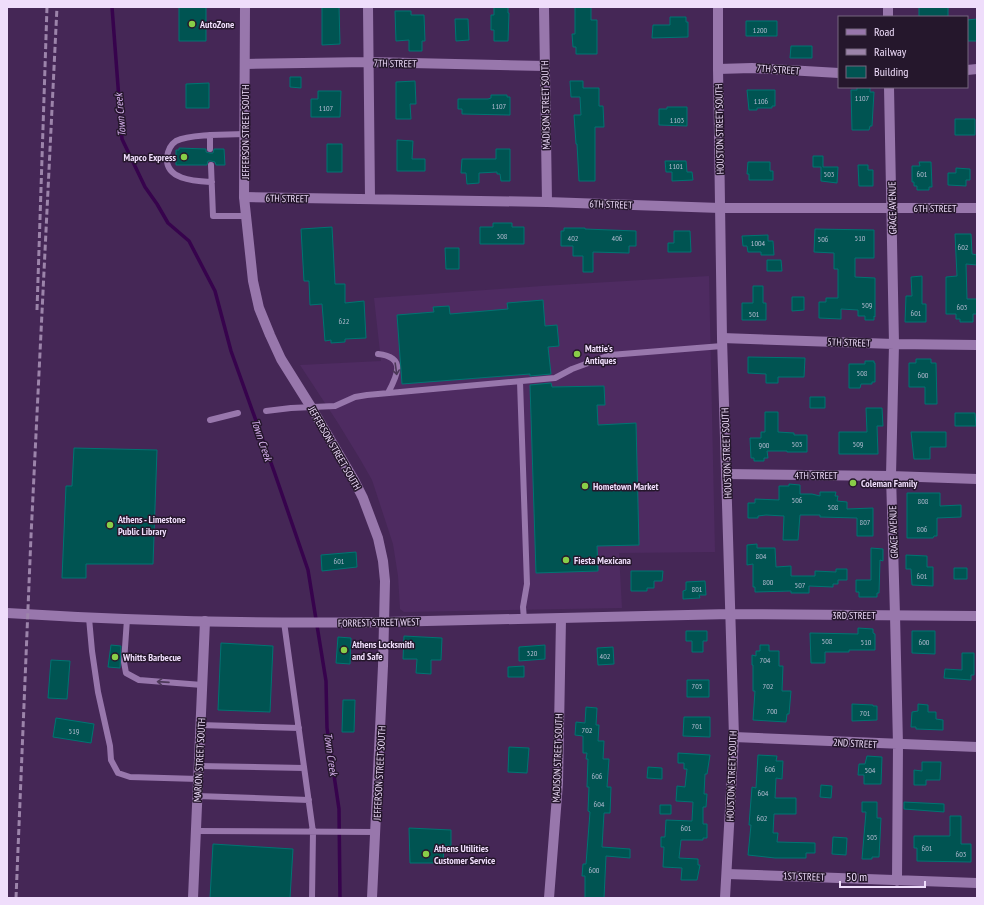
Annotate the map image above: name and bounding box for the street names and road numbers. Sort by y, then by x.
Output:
street label: 7TH STREET [373,57,417,70]
street label: MADISON STREET SOUTH [538,60,553,150]
street label: 7TH STREET [756,62,800,78]
street label: HOUSTON STREET SOUTH [712,84,727,174]
street label: JEFFERSON STREET SOUTH [239,85,252,180]
street label: GRACE AVENUE [886,181,899,235]
street label: 6TH STREET [265,192,309,205]
street label: 6TH STREET [589,197,633,212]
street label: 6TH STREET [913,202,957,215]
street label: 5TH STREET [827,335,871,350]
street label: JEFFERSON STREET SOUTH [305,403,364,492]
street label: HOUSTON STREET SOUTH [718,407,735,499]
street label: 4TH STREET [794,469,838,482]
street label: GRACE AVENUE [886,505,901,559]
street label: 3RD STREET [832,609,876,622]
street label: FORREST STREET WEST [338,615,421,630]
street label: MADISON STREET SOUTH [549,713,566,803]
street label: MARION STREET SOUTH [191,718,208,803]
street label: JEFFERSON STREET SOUTH [370,725,388,822]
street label: HOUSTON STREET SOUTH [723,730,740,822]
street label: 2ND STREET [833,736,878,751]
street label: 1ST STREET [783,869,826,884]

